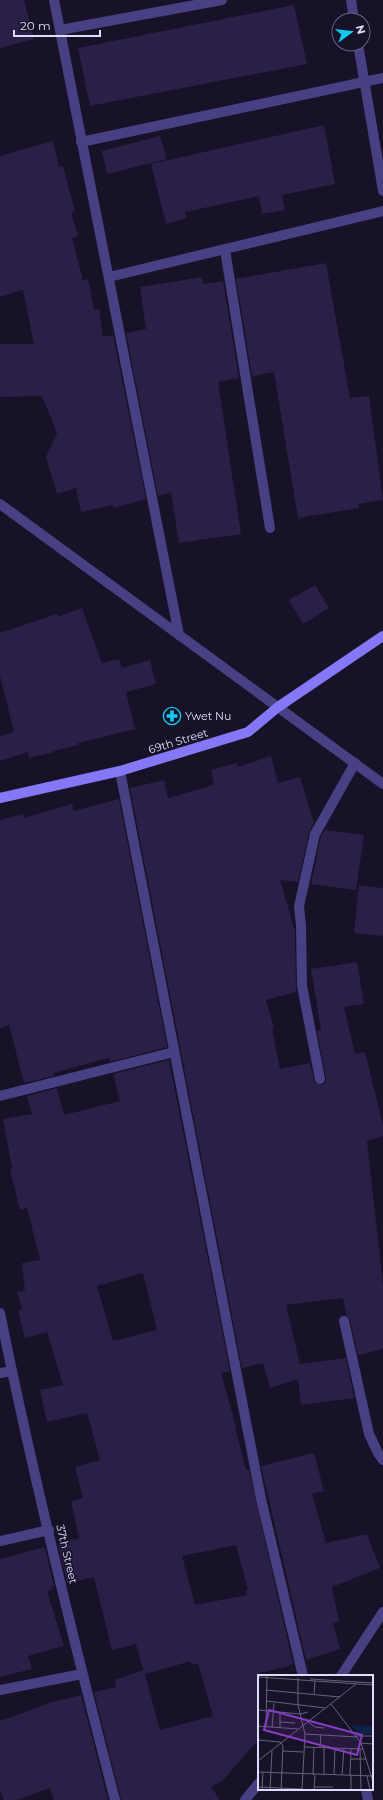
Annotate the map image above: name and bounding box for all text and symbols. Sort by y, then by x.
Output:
scale bar [14,12,100,38]
north arrow [331,12,371,52]
text: 20 m [20,18,51,33]
text: N [353,23,369,36]
pharmacy icon: Ywet Nu [162,706,182,726]
place label: Ywet Nu [185,709,231,723]
street label: 69th Street [147,725,210,757]
street label: 37th Street [53,1523,81,1586]
inset map [258,1675,373,1790]

